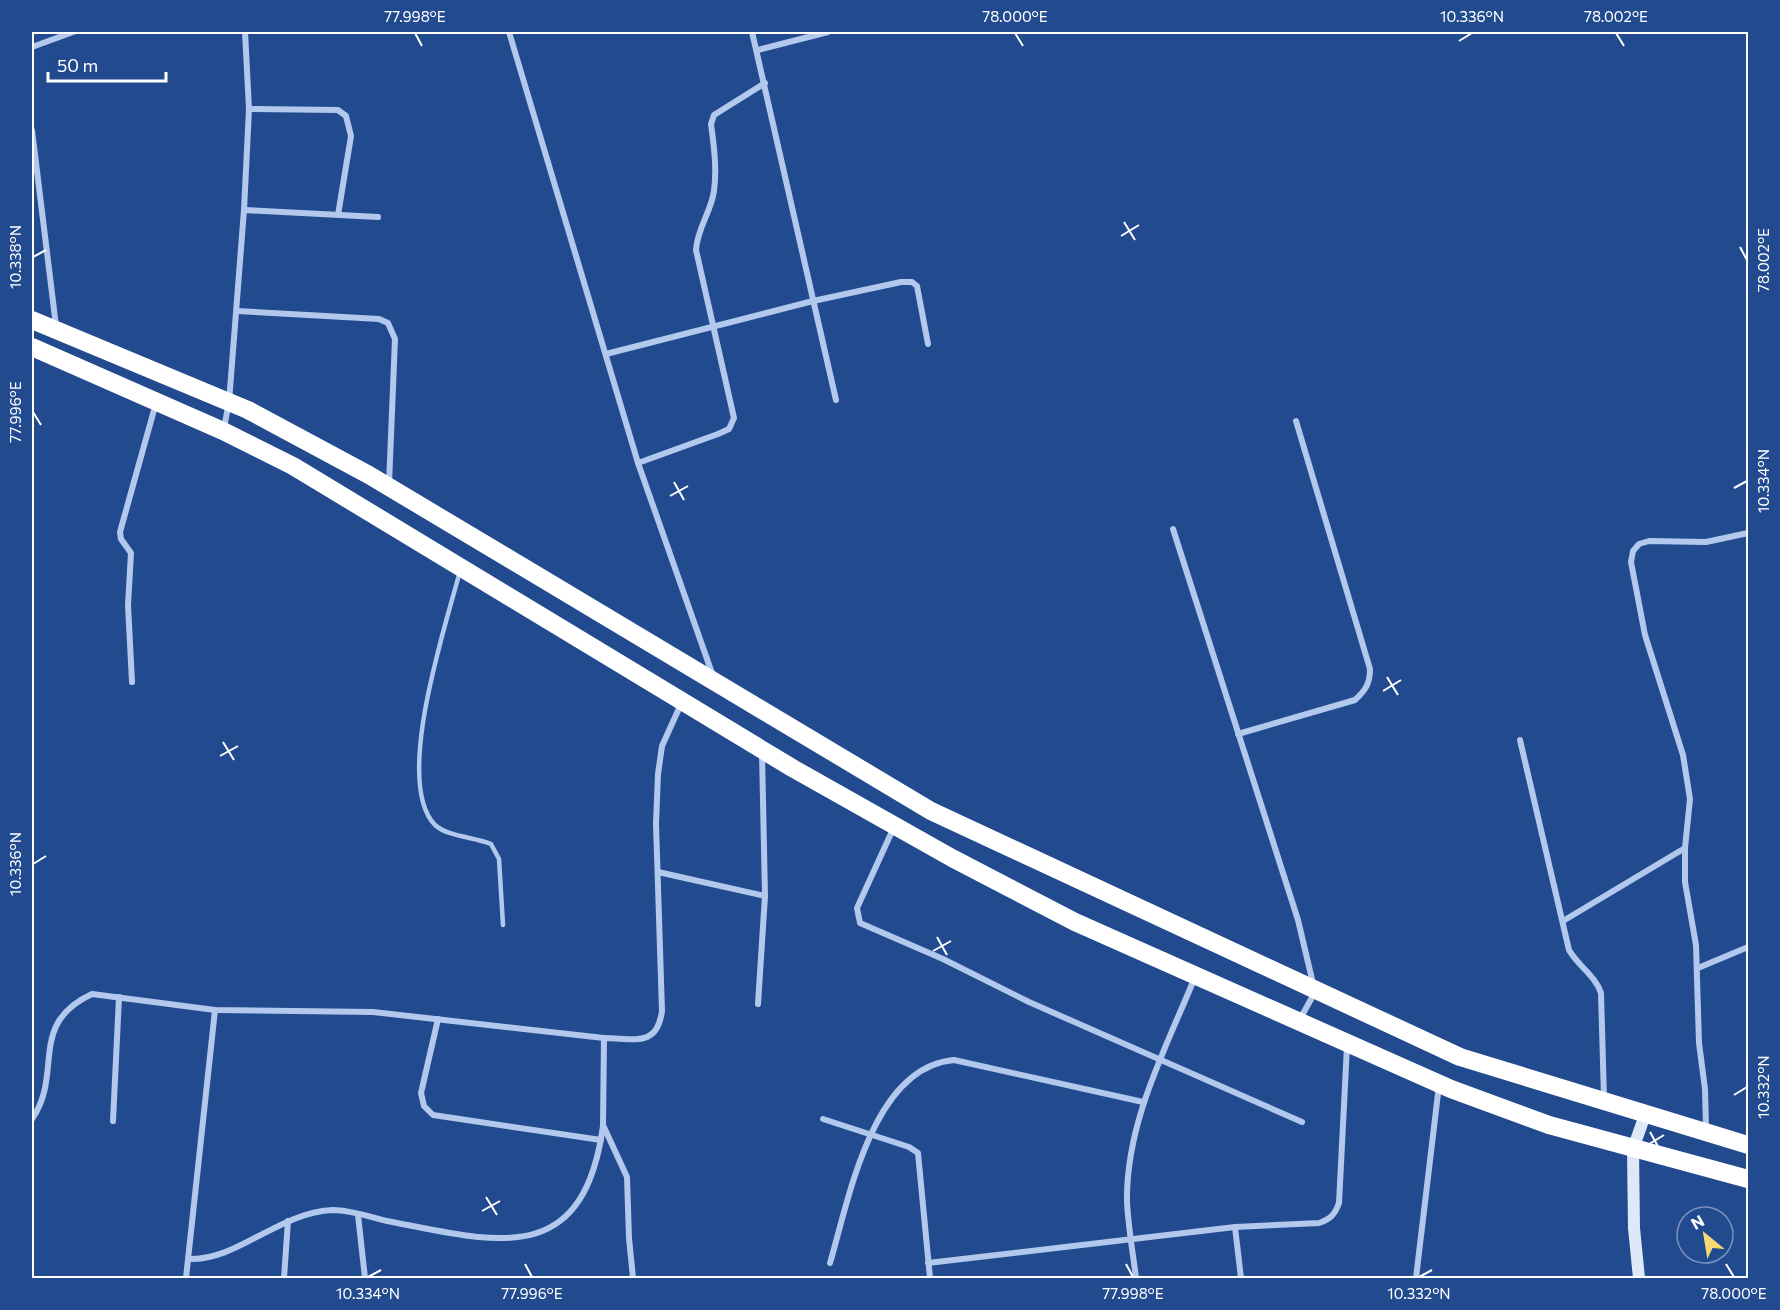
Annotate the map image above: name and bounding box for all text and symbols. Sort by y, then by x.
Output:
text: 77.998°E [384,7,446,25]
text: 78.000°E [982,7,1048,25]
text: 10.336°N [1440,7,1504,25]
text: 78.002°E [1584,7,1648,25]
scale bar [48,45,166,83]
text: 50 m [57,54,98,76]
text: 10.338°N [6,225,24,289]
text: 78.002°E [1754,228,1772,292]
text: 77.996°E [6,381,24,443]
text: 10.334°N [1754,449,1772,513]
text: 10.336°N [6,832,24,896]
text: 10.332°N [1754,1055,1772,1119]
north arrow [1675,1205,1735,1265]
text: N [1687,1210,1707,1233]
text: 10.334°N [336,1284,400,1302]
text: 77.996°E [501,1284,563,1302]
text: 77.998°E [1102,1284,1164,1302]
text: 10.332°N [1387,1284,1451,1302]
text: 78.000°E [1701,1284,1767,1302]

